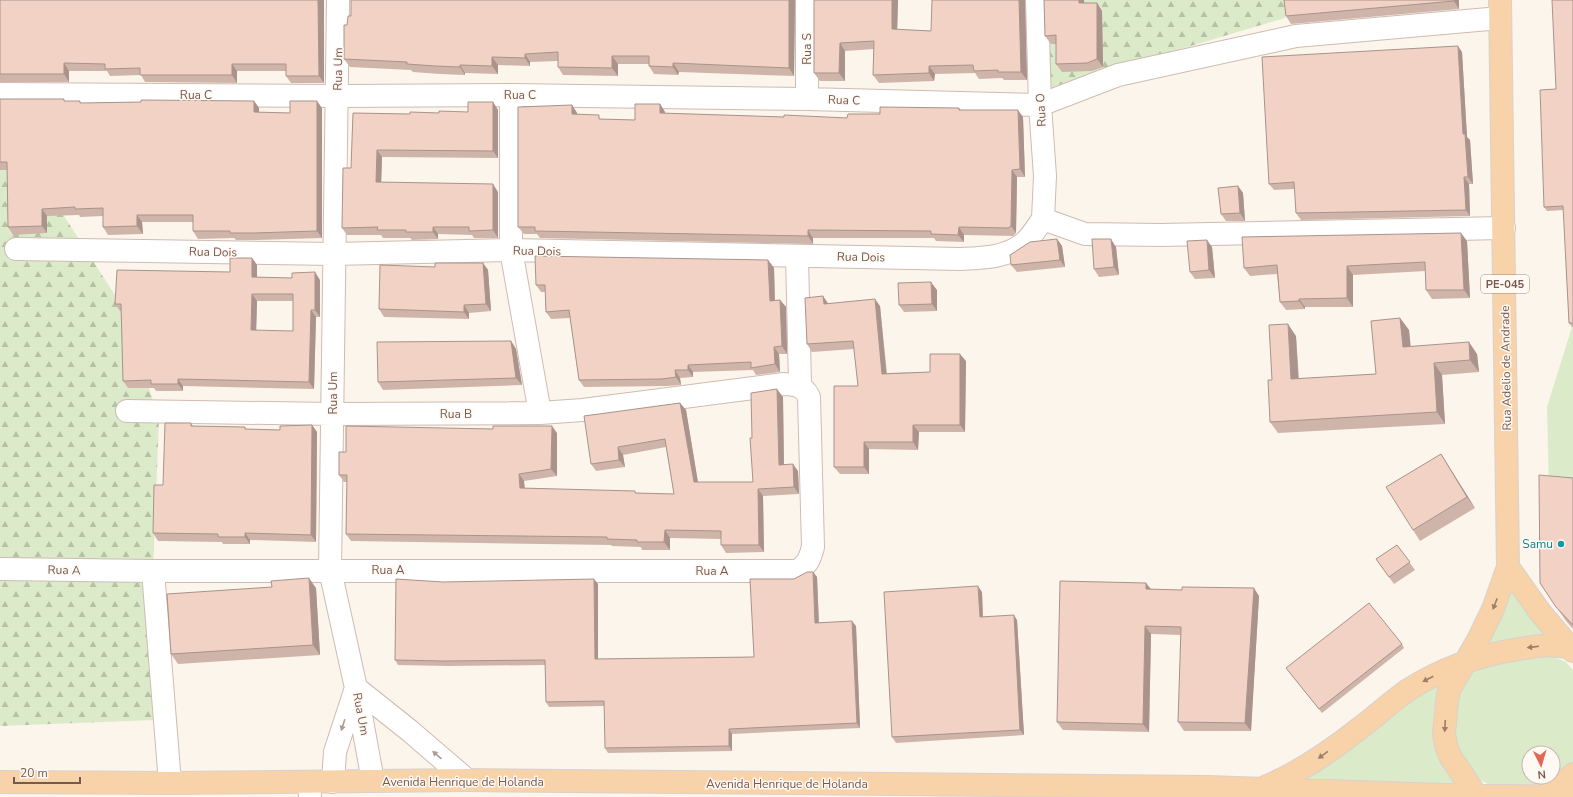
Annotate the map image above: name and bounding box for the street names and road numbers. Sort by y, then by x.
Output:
street label: Rua S [799,33,815,65]
street label: Rua Um [330,47,346,91]
street label: Rua C [180,87,212,103]
street label: Rua C [504,87,536,103]
street label: Rua C [828,91,860,109]
street label: Rua O [1032,93,1050,127]
street label: Rua Dois [513,243,562,259]
street label: Rua Dois [189,244,238,260]
street label: Rua Dois [837,249,886,265]
road number: PE-045 [1481,275,1529,293]
street label: Rua Adelio de Andrade [1497,305,1515,431]
street label: Rua Um [325,371,341,415]
street label: Rua B [440,406,472,422]
street label: Rua A [47,562,81,578]
street label: Rua A [372,562,405,578]
street label: Rua A [696,563,729,579]
street label: Rua Um [349,691,373,737]
street label: Avenida Henrique de Holanda [382,774,544,790]
street label: Avenida Henrique de Holanda [706,776,868,792]

